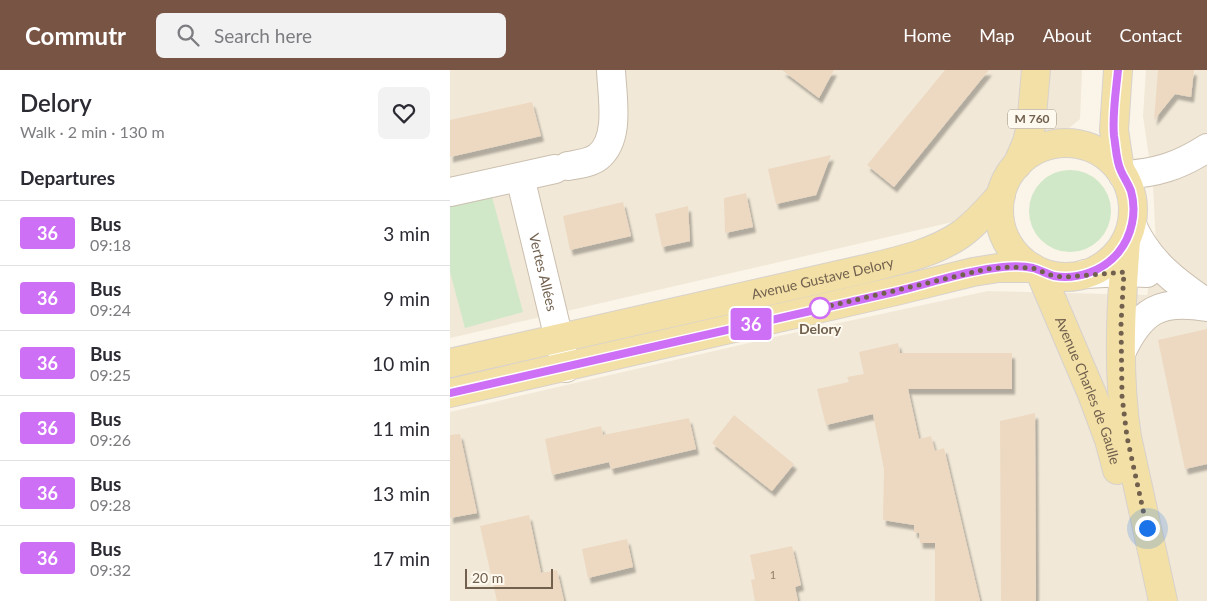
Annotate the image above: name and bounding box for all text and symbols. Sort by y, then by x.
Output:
search box [156,13,506,58]
text: Commutr [25,21,126,50]
icon: search [174,21,202,49]
text: Search here [214,24,312,47]
text: Home [903,24,951,46]
text: Map [979,24,1015,46]
text: About [1043,24,1092,46]
text: Contact [1120,24,1182,46]
button: heart [378,87,430,139]
text: Delory [20,88,92,117]
road number: M 760 [1008,110,1056,129]
text: Walk · 2 min · 130 m [20,122,165,141]
text: Departures [20,166,115,189]
text: Bus [90,212,121,235]
text: 36 [37,222,58,244]
text: 3 min [383,222,430,245]
street label: Vertes Allées [526,232,561,313]
text: 09:18 [90,235,131,254]
street label: Avenue Gustave Delory [750,253,896,302]
text: Bus [90,277,121,300]
text: 36 [37,287,58,309]
text: 9 min [383,287,430,310]
marker: Delory [809,297,831,319]
text: 09:24 [90,300,131,319]
line badge: 36 [728,308,774,340]
text: 36 [741,313,761,335]
street label: Avenue Charles de Gaulle [1052,314,1124,466]
place label: Delory [799,320,842,337]
text: Bus [90,342,121,365]
text: 36 [37,352,58,374]
text: 10 min [372,352,430,375]
text: 09:25 [90,365,131,384]
text: Bus [90,407,121,430]
text: 36 [37,417,58,439]
text: 11 min [372,417,430,440]
text: 09:26 [90,430,131,449]
text: Bus [90,472,121,495]
text: 36 [37,482,58,504]
text: 13 min [372,482,430,505]
text: 09:28 [90,495,131,514]
your location [1135,516,1160,541]
text: Bus [90,537,121,560]
text: 36 [37,547,58,569]
text: 17 min [372,547,430,570]
text: 09:32 [90,560,131,579]
scale bar [465,566,552,589]
house number: 1 [770,568,776,581]
text: 20 m [472,569,503,586]

